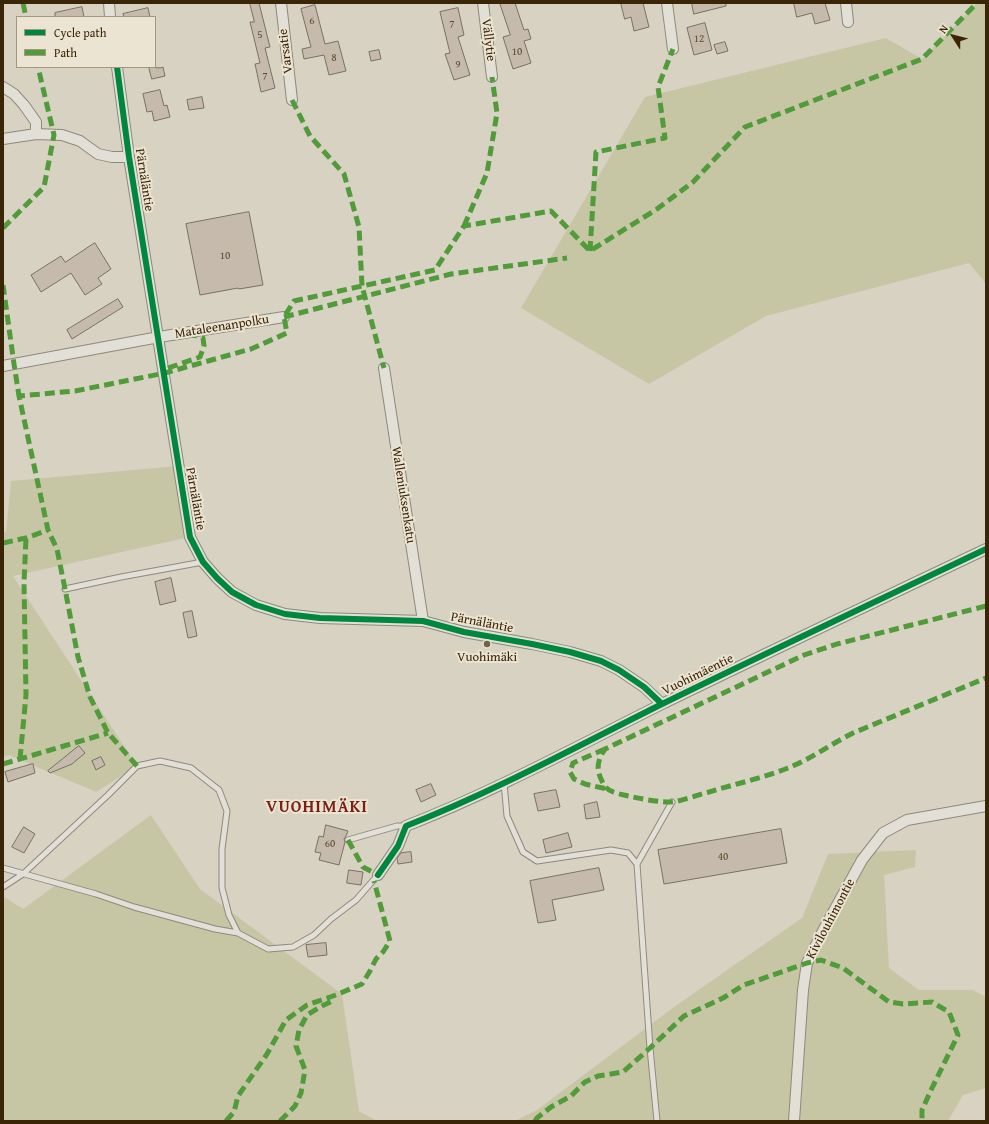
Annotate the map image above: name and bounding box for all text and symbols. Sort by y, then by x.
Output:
house number: 6 [309,14,315,28]
legend [16,16,156,68]
north arrow [933,16,973,56]
house number: 7 [449,17,455,31]
street label: Vällytie [478,18,498,62]
text: N [935,21,952,37]
text: Cycle path [54,24,106,41]
house number: 5 [257,28,263,42]
street label: Varsatie [276,28,296,74]
house number: 12 [694,32,704,46]
text: Path [54,44,77,61]
house number: 10 [512,45,522,59]
house number: 8 [331,51,337,65]
house number: 9 [455,58,461,72]
house number: 7 [262,69,268,83]
street label: Pärnäläntie [131,147,157,213]
house number: 10 [220,249,230,263]
street label: Mataleenanpolku [174,312,270,342]
street label: Walleniuksenkatu [388,446,418,544]
street label: Pärnäläntie [182,466,208,532]
street label: Pärnäläntie [449,609,515,637]
marker: Vuohimäki [482,639,492,649]
place label: Vuohimäki [457,650,517,666]
street label: Vuohimäentie [660,651,736,699]
district label: VUOHIMÄKI [266,798,368,818]
house number: 60 [325,837,335,851]
house number: 40 [718,850,728,864]
street label: Kivilouhimontie [803,876,859,962]

